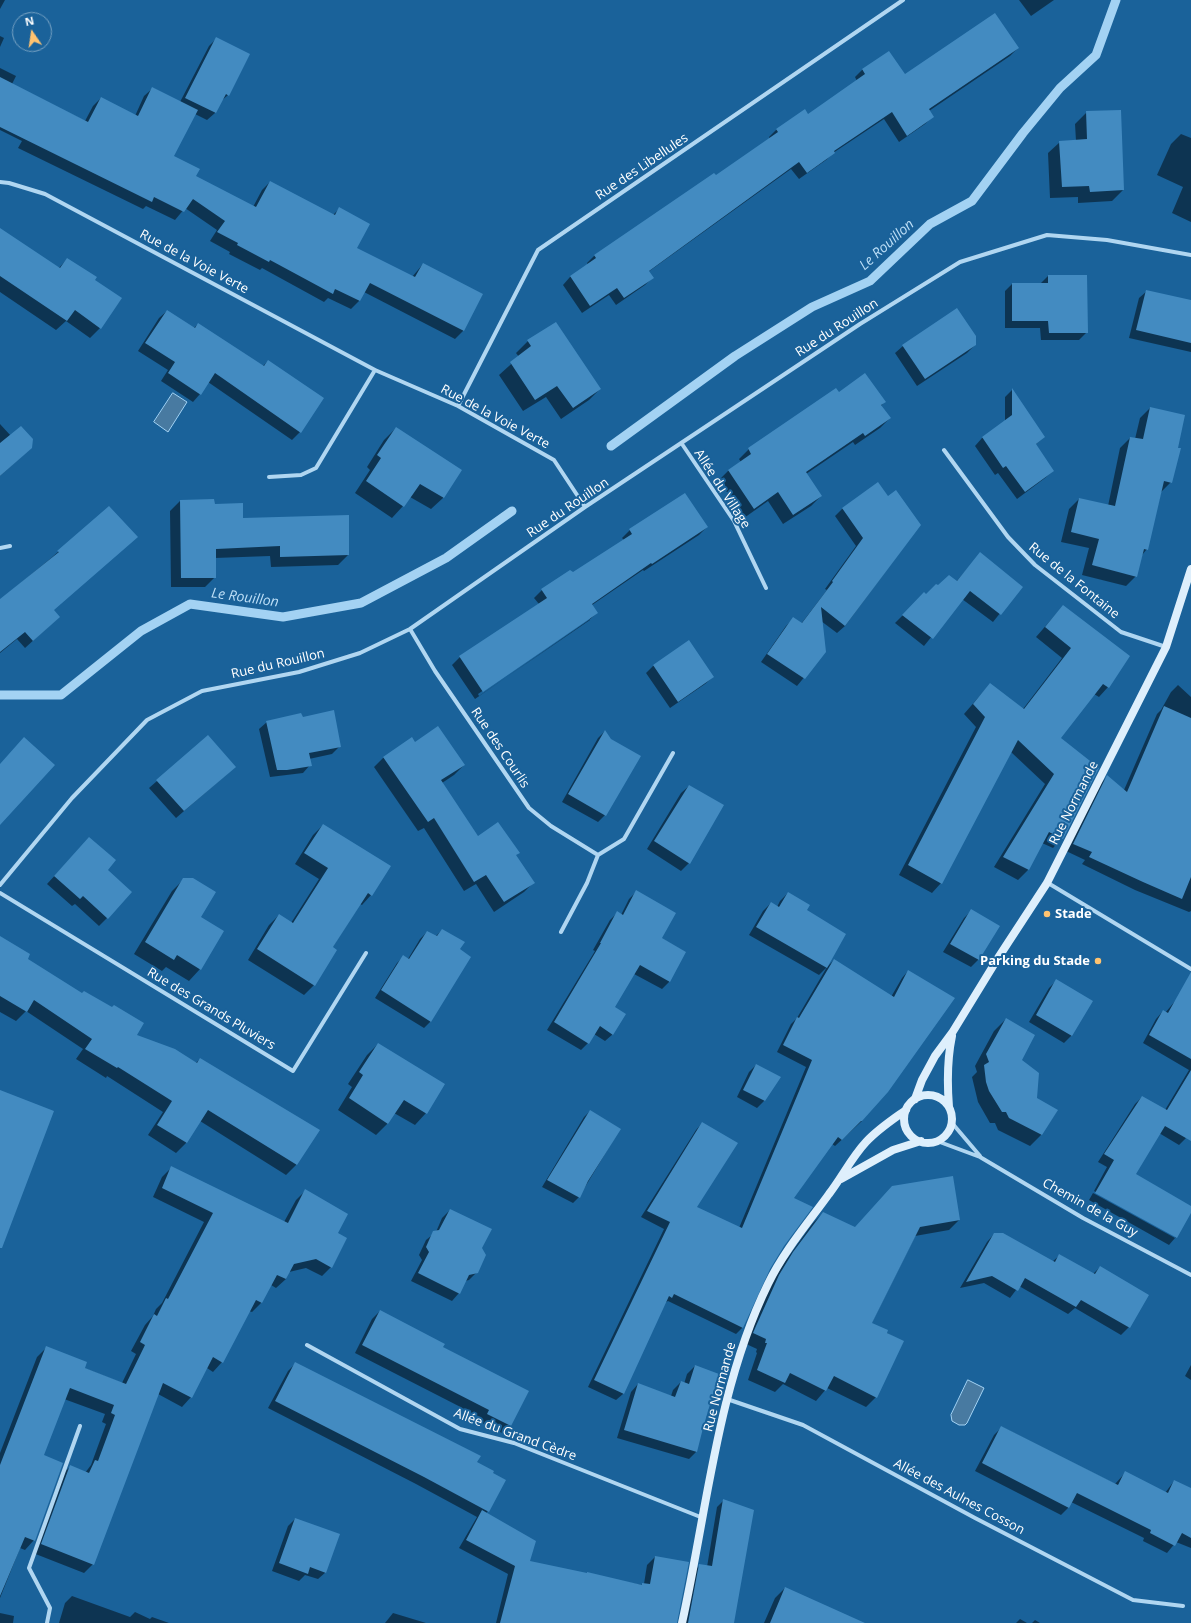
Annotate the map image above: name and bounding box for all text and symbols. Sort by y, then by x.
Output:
north arrow [12,12,52,52]
text: N [23,12,35,29]
street label: Rue des Libellules [593,130,691,204]
water label: Le Rouillon [856,216,918,274]
street label: Rue de la Voie Verte [137,227,251,297]
street label: Rue du Rouillon [793,295,881,361]
street label: Rue de la Voie Verte [438,382,552,452]
street label: Allée du Village [691,446,753,532]
street label: Rue du Rouillon [524,475,612,541]
street label: Rue de la Fontaine [1026,540,1122,622]
water label: Le Rouillon [210,585,280,611]
street label: Rue du Rouillon [230,646,326,682]
street label: Rue des Courlis [467,705,533,791]
street label: Rue Normande [1046,758,1102,848]
place label: Stade [1055,906,1092,922]
marker: Stade [1042,909,1052,919]
place label: Parking du Stade [980,953,1090,969]
marker: Parking du Stade [1093,956,1103,966]
street label: Rue des Grands Pluviers [144,965,278,1053]
street label: Chemin de la Guy [1040,1175,1140,1241]
street label: Rue Normande [701,1341,739,1433]
street label: Allée du Grand Cèdre [452,1406,578,1464]
street label: Allée des Aulnes Cosson [891,1456,1027,1538]

